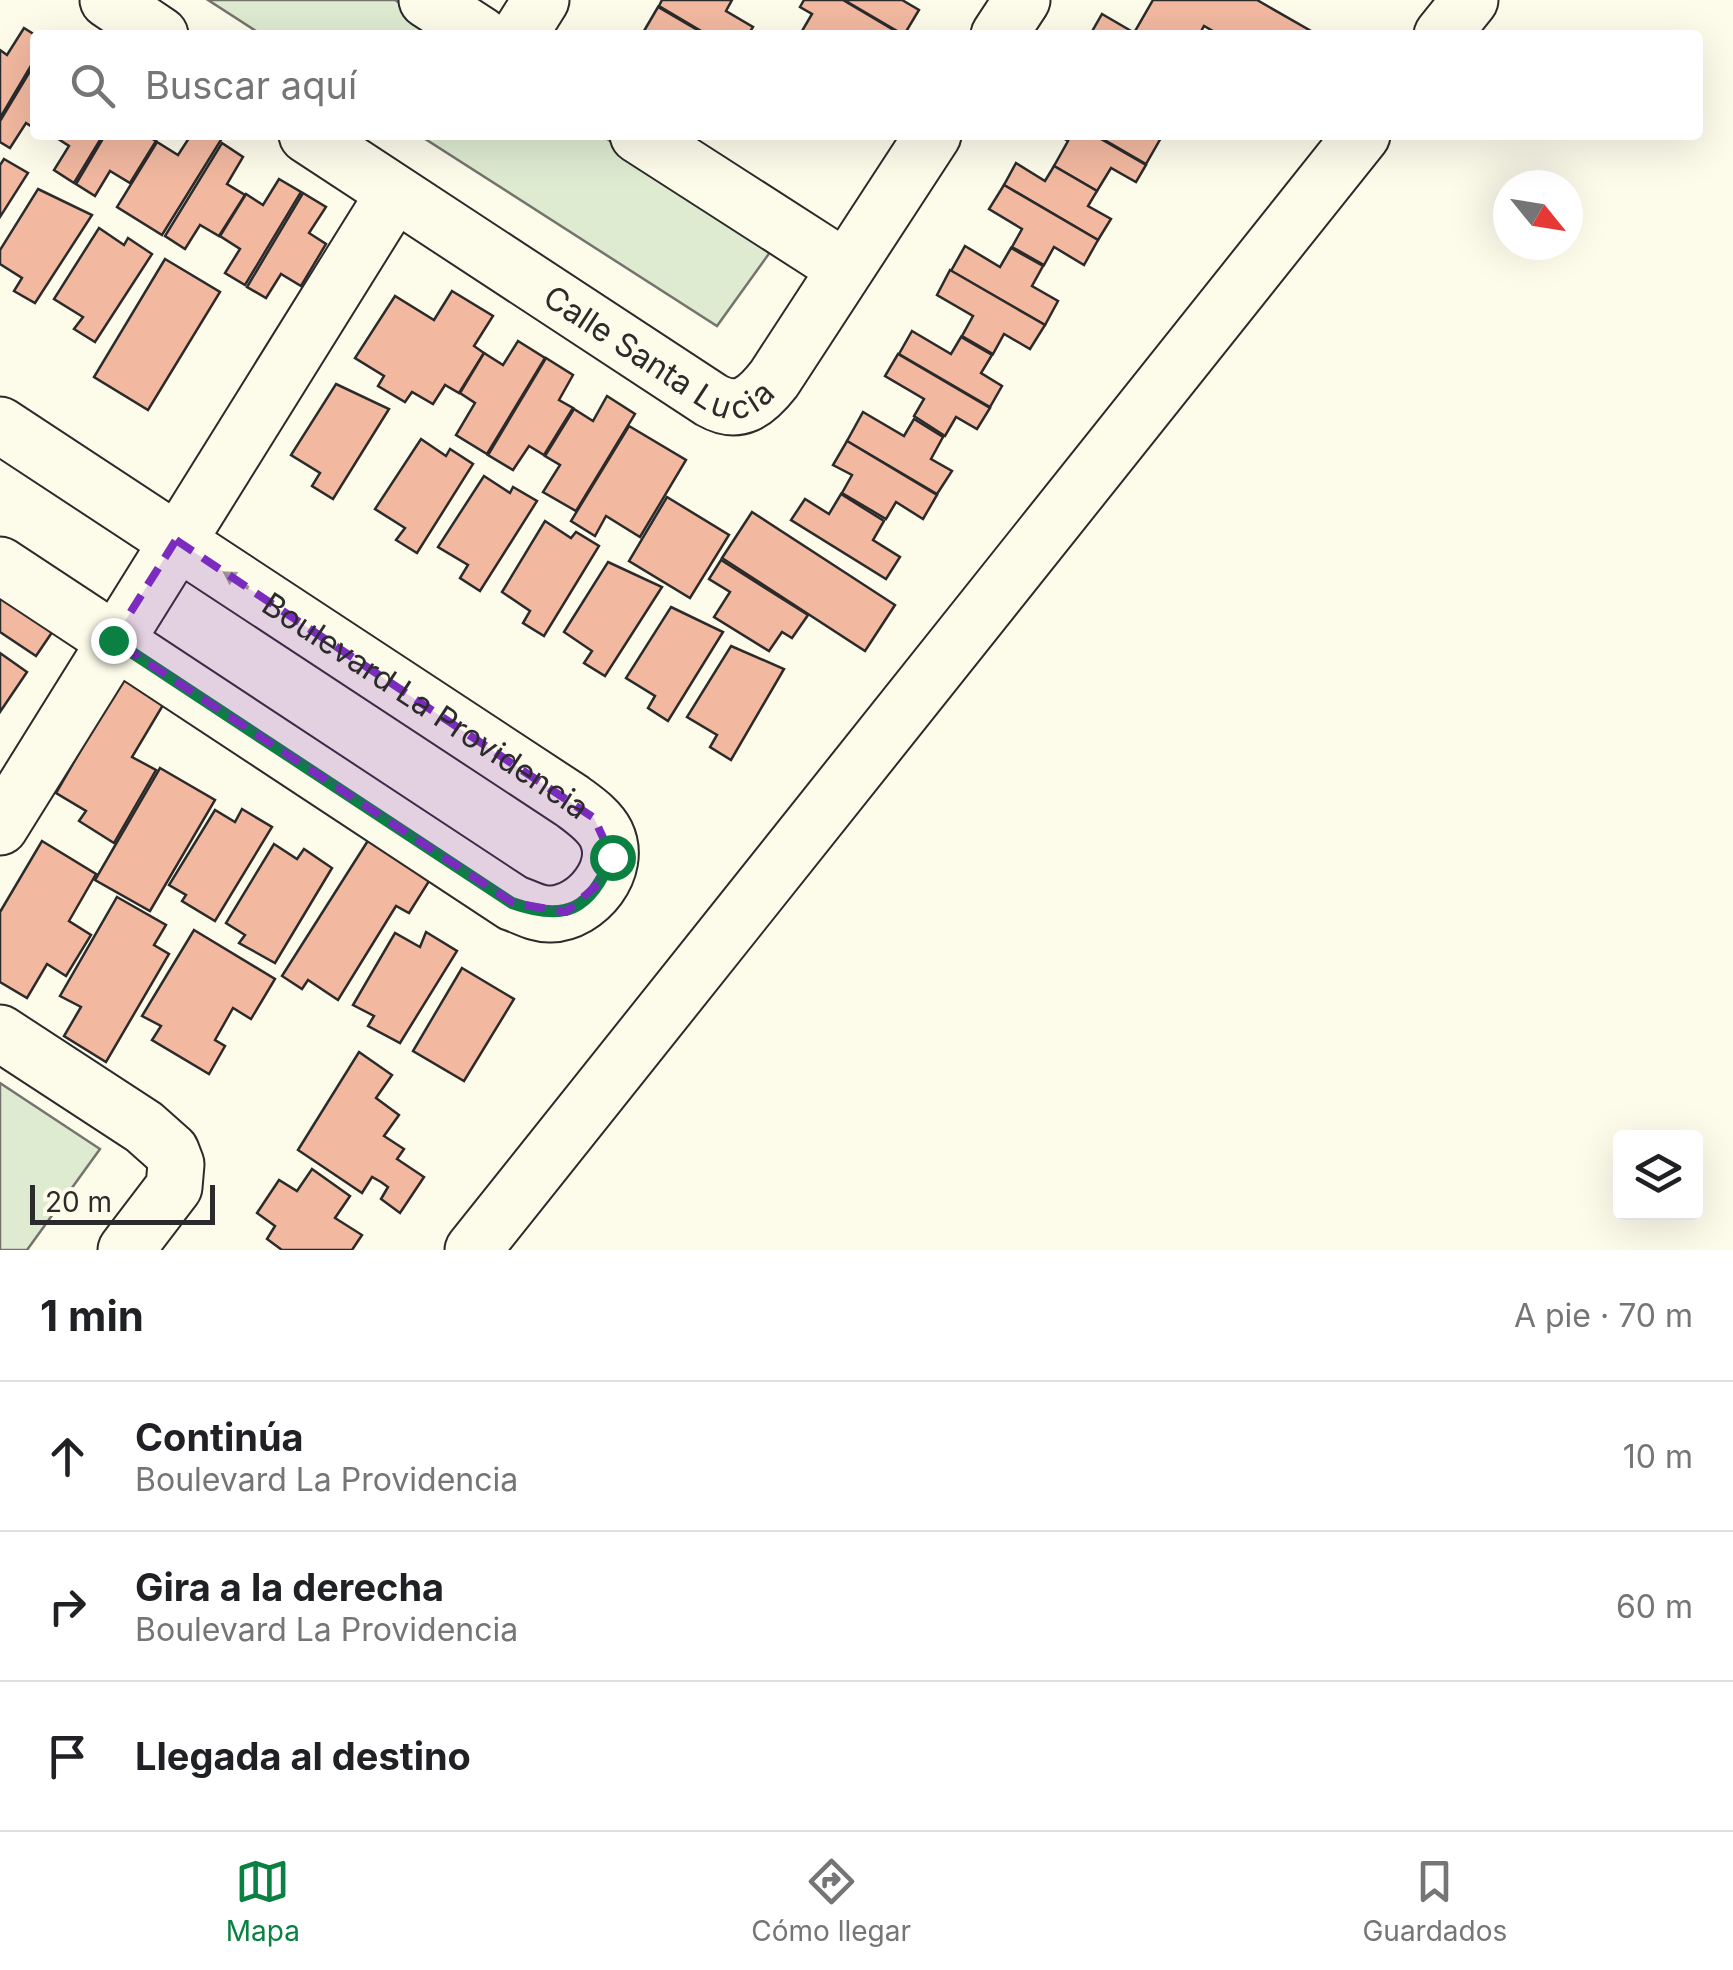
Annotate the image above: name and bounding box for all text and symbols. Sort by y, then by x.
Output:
search box [30,30,1703,140]
icon: search [65,58,120,113]
text: Buscar aquí [145,62,357,108]
north arrow [1493,170,1583,260]
street label: Calle Santa Lucia [537,277,782,427]
one-way arrow [223,572,250,590]
street label: Boulevard La Providencia [255,584,597,827]
route end [91,618,137,664]
route start [590,835,636,881]
map controls [1613,1130,1703,1220]
button: layers [1613,1130,1703,1220]
scale bar [30,1180,215,1224]
text: 20 m [45,1185,112,1219]
text: 1 min [40,1290,144,1341]
text: A pie · 70 m [1514,1296,1693,1335]
text: Continúa [135,1414,304,1460]
icon: ahead [40,1429,95,1484]
text: 10 m [1623,1437,1693,1476]
text: Boulevard La Providencia [135,1460,518,1499]
text: Gira a la derecha [135,1564,444,1610]
icon: right [40,1579,95,1634]
text: 60 m [1616,1587,1693,1626]
text: Boulevard La Providencia [135,1610,518,1649]
icon: arrive [40,1729,95,1784]
text: Llegada al destino [135,1733,471,1779]
tab: Mapa [226,1854,300,1948]
tab: Cómo llegar [751,1854,911,1948]
tab: Guardados [1362,1854,1507,1948]

